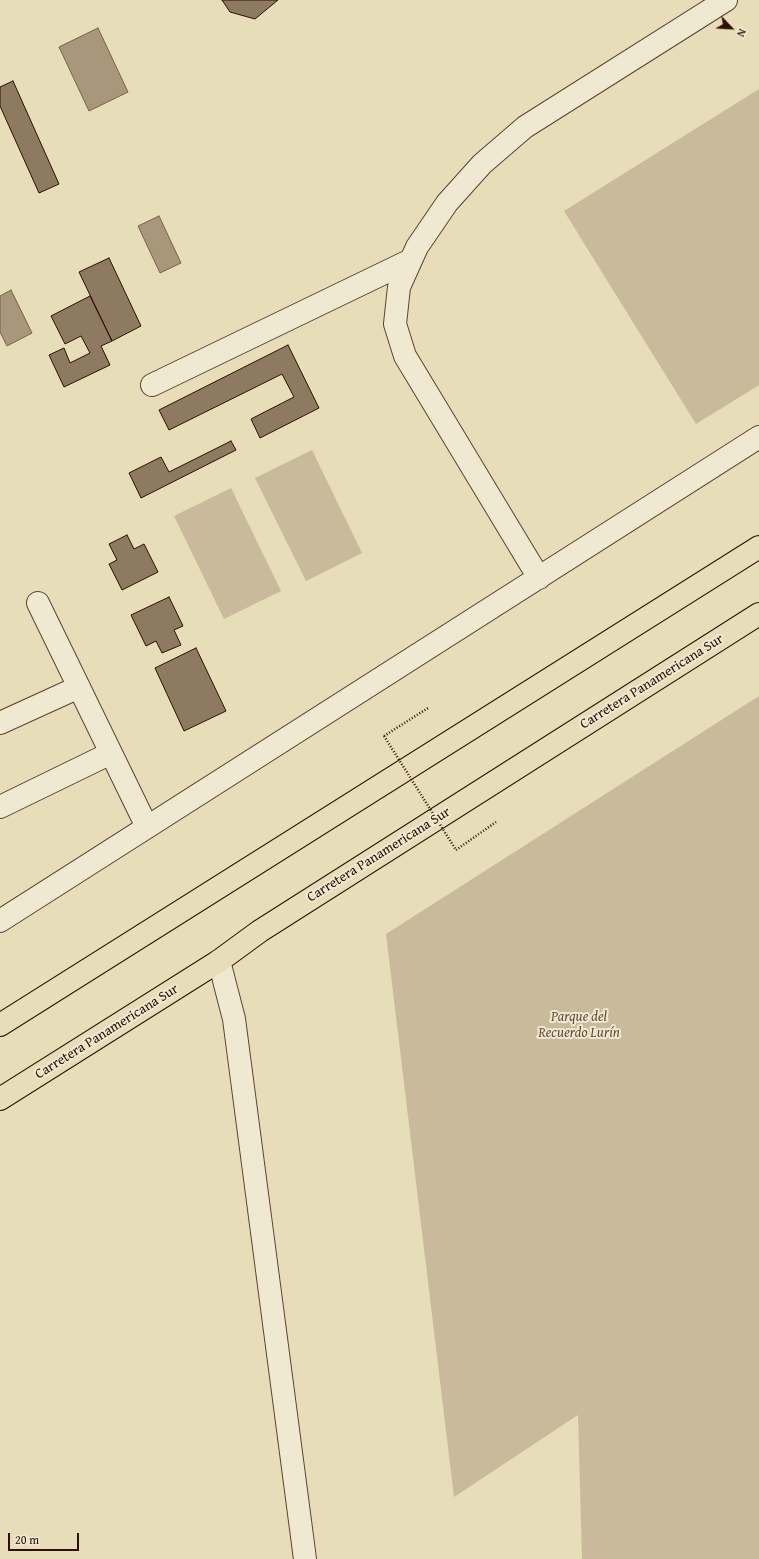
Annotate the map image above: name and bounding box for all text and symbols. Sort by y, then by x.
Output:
north arrow [711,8,751,48]
text: N [733,26,751,40]
street label: Carretera Panamericana Sur [577,631,727,733]
street label: Carretera Panamericana Sur [304,804,454,906]
street label: Carretera Panamericana Sur [32,981,182,1083]
park label: Parque del Recuerdo Lurín [538,1009,620,1042]
scale bar [10,1525,81,1551]
text: 20 m [15,1531,39,1548]

